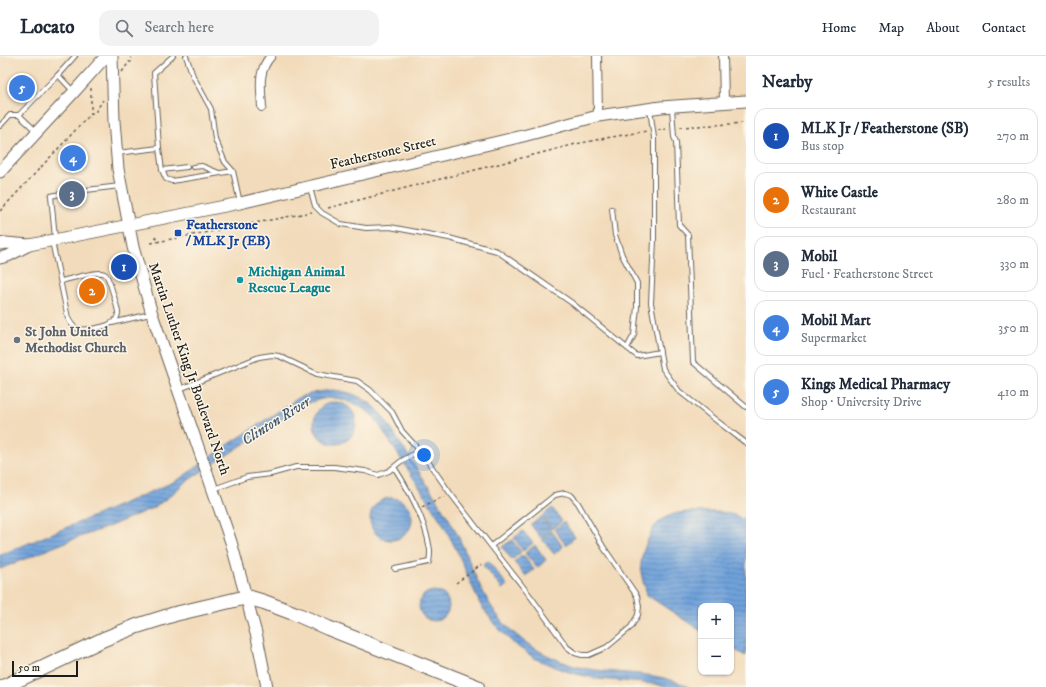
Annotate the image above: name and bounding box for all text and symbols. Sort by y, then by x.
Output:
search box [99,10,379,46]
text: Locato [20,16,75,39]
icon: search [113,17,135,39]
text: Search here [145,18,214,37]
text: Home [822,19,856,37]
text: Map [878,19,904,37]
text: About [926,19,960,37]
text: Contact [982,19,1026,37]
text: Nearby [762,71,812,93]
pin: 5 [9,73,35,103]
text: 5 results [988,74,1030,90]
text: MLK Jr / Featherstone (SB) [801,119,968,138]
text: 1 [774,128,778,144]
text: 270 m [997,128,1029,144]
street label: Featherstone Street [328,132,438,174]
text: Bus stop [801,138,844,154]
pin: 4 [60,143,86,173]
pin: 3 [59,179,85,209]
text: White Castle [801,183,878,202]
text: 2 [773,192,779,208]
text: 280 m [997,192,1029,208]
text: Restaurant [801,202,857,218]
place label: Featherstone / MLK Jr (EB) [185,216,270,250]
marker: Featherstone / MLK Jr (EB) [173,228,183,238]
text: Mobil [801,247,837,266]
pin: 1 [111,252,137,282]
text: 3 [774,256,778,272]
text: 330 m [1000,256,1029,272]
street label: Martin Luther King Jr Boulevard North [144,260,234,478]
place label: Michigan Animal Rescue League [248,263,346,297]
text: Fuel · Featherstone Street [801,266,933,282]
marker: Michigan Animal Rescue League [235,275,245,285]
pin: 2 [79,276,105,306]
text: Mobil Mart [801,311,871,330]
text: 4 [772,320,780,336]
text: 350 m [998,320,1029,336]
place label: St John United Methodist Church [25,323,127,357]
text: Supermarket [801,330,867,346]
marker: St John United Methodist Church [12,335,22,345]
text: Kings Medical Pharmacy [801,375,950,394]
text: 5 [773,384,779,400]
text: 410 m [997,384,1029,400]
water label: Clinton River [238,391,315,450]
text: Shop · University Drive [801,394,922,410]
your location [414,445,434,465]
map controls [698,603,734,675]
button: + [698,603,734,639]
button: − [698,639,734,675]
scale bar [12,659,78,678]
text: 50 m [18,661,40,675]

